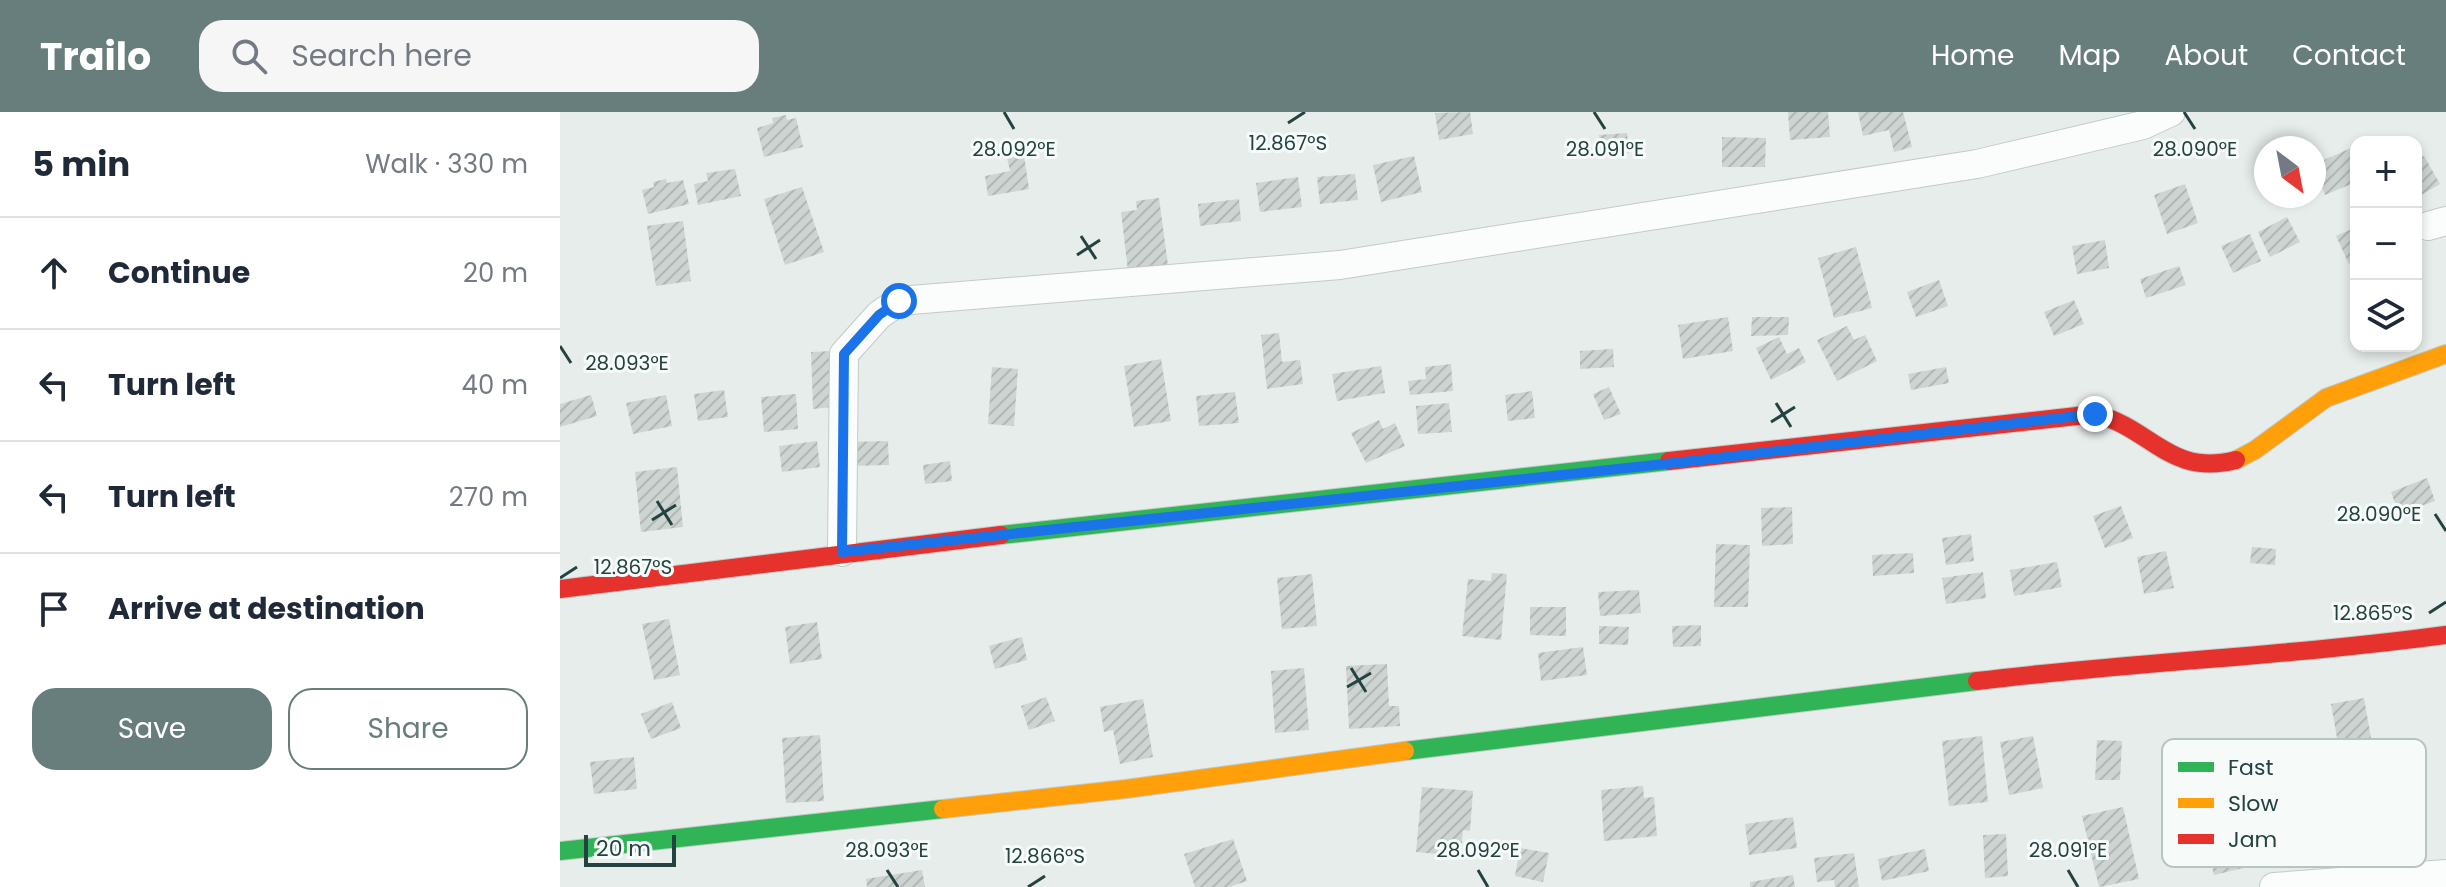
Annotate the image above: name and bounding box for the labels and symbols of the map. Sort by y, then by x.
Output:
text: 12.867°S [1249,129,1327,157]
text: 28.092°E [972,135,1056,163]
text: 28.091°E [1566,135,1644,163]
text: 28.090°E [2153,135,2237,163]
north arrow [2254,136,2326,208]
route start [881,283,917,319]
text: 28.093°E [585,349,669,377]
route end [2077,396,2113,432]
text: 28.090°E [2337,500,2421,528]
text: 12.867°S [594,553,672,581]
text: 12.865°S [2333,599,2413,627]
legend [2162,739,2426,867]
text: Fast [2228,752,2273,783]
text: Slow [2228,788,2278,819]
text: Jam [2228,824,2277,855]
scale bar [584,831,676,867]
text: 28.093°E [845,836,929,864]
text: 28.092°E [1436,836,1520,864]
text: 28.091°E [2029,836,2107,864]
text: 12.866°S [1005,842,1085,870]

